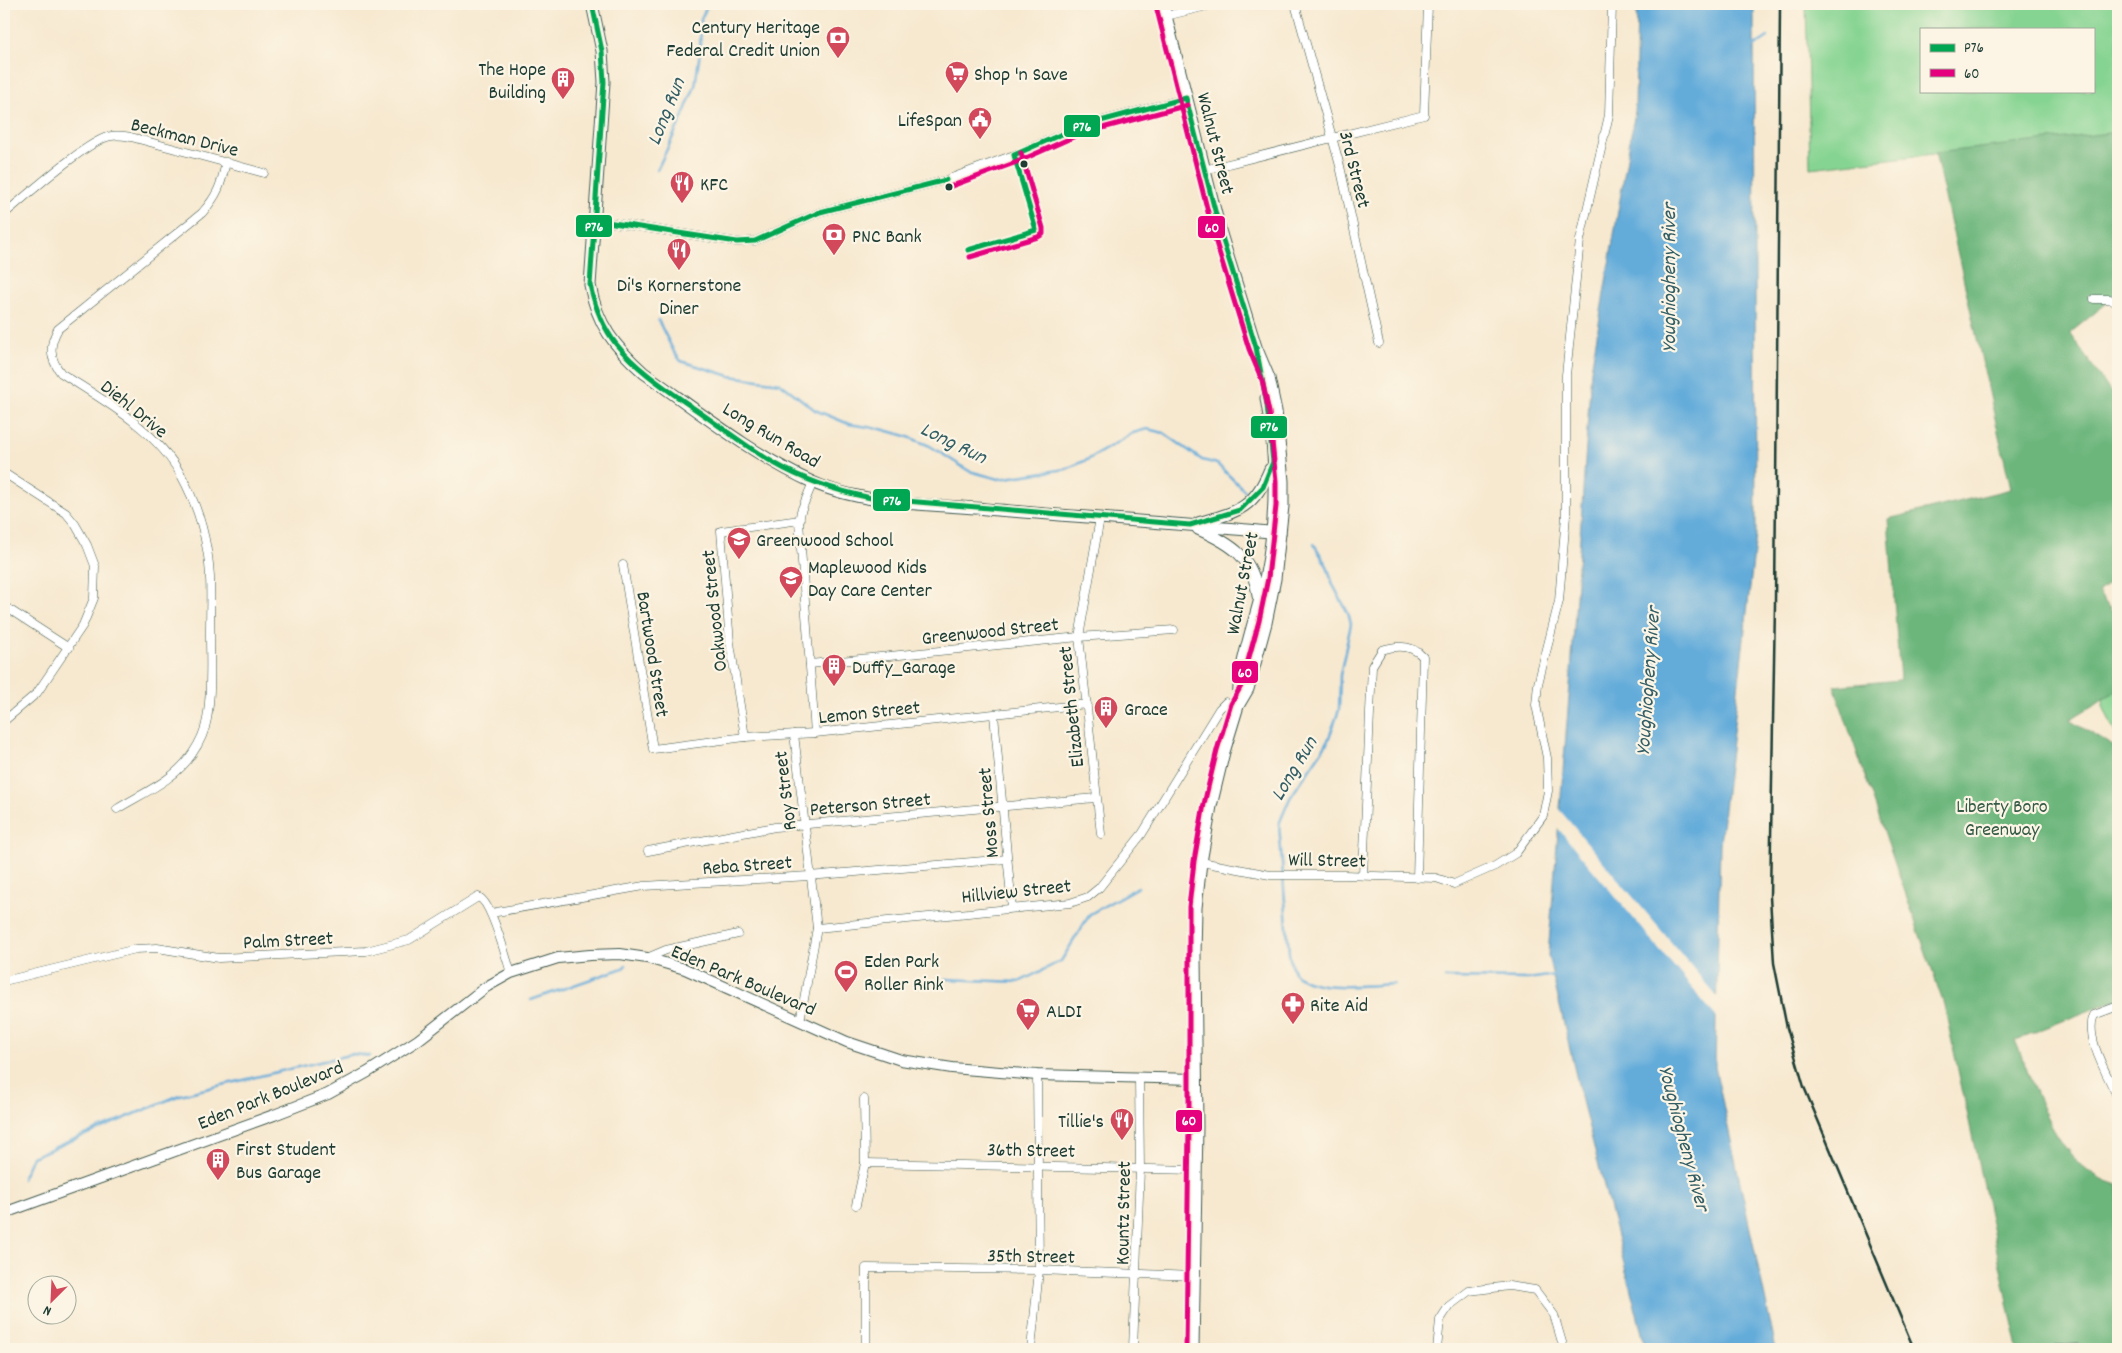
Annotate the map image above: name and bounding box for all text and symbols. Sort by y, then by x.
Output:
place label: Century Heritage Federal Credit Union [666,15,820,66]
bank icon: Century Heritage Federal Credit Union [825,25,851,59]
legend [1920,28,2094,92]
text: P76 [1964,38,1984,60]
place label: The Hope Building [478,57,546,108]
supermarket icon: Shop 'n Save [944,60,970,94]
place label: Shop 'n Save [974,62,1068,90]
text: 60 [1964,64,1980,86]
building icon: The Hope Building [550,66,576,100]
water label: Long Run [641,73,695,150]
street label: Walnut Street [1188,90,1240,198]
public building icon: LifeSpan [967,106,993,140]
place label: LifeSpan [898,108,962,136]
street label: Beckman Drive [128,112,241,166]
line badge: P76 [1063,114,1101,138]
text: P76 [1073,118,1091,138]
street label: 3rd Street [1330,128,1376,211]
unlabelled marker [1019,159,1029,169]
restaurant icon: KFC [669,170,695,204]
place label: KFC [700,172,728,200]
unlabelled marker [944,182,954,192]
water label: Youghiogheny River [1656,201,1686,353]
line badge: P76 [575,214,613,238]
line badge: 60 [1197,215,1226,239]
text: P76 [585,218,603,238]
text: 60 [1205,219,1219,239]
bank icon: PNC Bank [821,222,847,256]
place label: PNC Bank [852,224,922,252]
restaurant icon: Di's Kornerstone Diner [666,237,692,271]
place label: Di's Kornerstone Diner [617,273,742,324]
street label: Diehl Drive [93,374,173,446]
street label: Long Run Road [716,396,824,477]
line badge: P76 [1250,415,1288,439]
water label: Long Run [914,416,992,474]
text: P76 [1260,418,1278,438]
line badge: P76 [872,488,911,512]
text: P76 [883,492,901,512]
school or university icon: Greenwood School [726,526,752,560]
place label: Greenwood School [756,528,894,556]
street label: Walnut Street [1220,530,1268,637]
street label: Oakwood Street [696,548,736,673]
place label: Maplewood Kids Day Care Center [808,555,933,606]
school or university icon: Maplewood Kids Day Care Center [778,565,804,599]
street label: Bartwood Street [627,590,675,719]
water label: Youghiogheny River [1630,604,1670,757]
street label: Greenwood Street [920,612,1060,654]
street label: Elizabeth Street [1053,645,1093,769]
building icon: Duffy_Garage [821,653,847,687]
place label: Duffy_Garage [852,655,956,683]
line badge: 60 [1231,660,1259,684]
text: 60 [1238,664,1252,684]
street label: Lemon Street [817,695,922,733]
building icon: Grace [1093,695,1119,729]
place label: Grace [1124,697,1168,725]
water label: Long Run [1265,730,1327,808]
street label: Roy Street [768,749,806,832]
street label: Moss Street [972,766,1008,859]
street label: Peterson Street [809,787,932,825]
park label: Liberty Boro Greenway [1956,794,2048,845]
street label: Will Street [1288,847,1366,877]
street label: Reba Street [701,850,793,884]
street label: Hillview Street [960,873,1073,913]
street label: Palm Street [242,926,334,958]
street label: Eden Park Boulevard [666,939,820,1025]
place label: Eden Park Roller Rink [864,949,944,1000]
sports icon: Eden Park Roller Rink [833,959,859,993]
pharmacy icon: Rite Aid [1280,991,1306,1025]
place label: Rite Aid [1310,993,1368,1021]
supermarket icon: ALDI [1015,997,1041,1031]
place label: ALDI [1046,999,1082,1027]
street label: Eden Park Boulevard [194,1055,348,1139]
water label: Youghiogheny River [1648,1063,1716,1217]
restaurant icon: Tillie's [1109,1107,1135,1141]
place label: Tillie's [1058,1109,1104,1137]
line badge: 60 [1175,1109,1203,1133]
text: 60 [1182,1112,1196,1132]
place label: First Student Bus Garage [236,1137,336,1188]
street label: 36th Street [987,1137,1075,1167]
building icon: First Student Bus Garage [205,1147,231,1181]
street label: Kountz Street [1110,1161,1140,1265]
street label: 35th Street [987,1243,1075,1273]
north arrow [28,1276,78,1326]
text: N [40,1299,55,1321]

